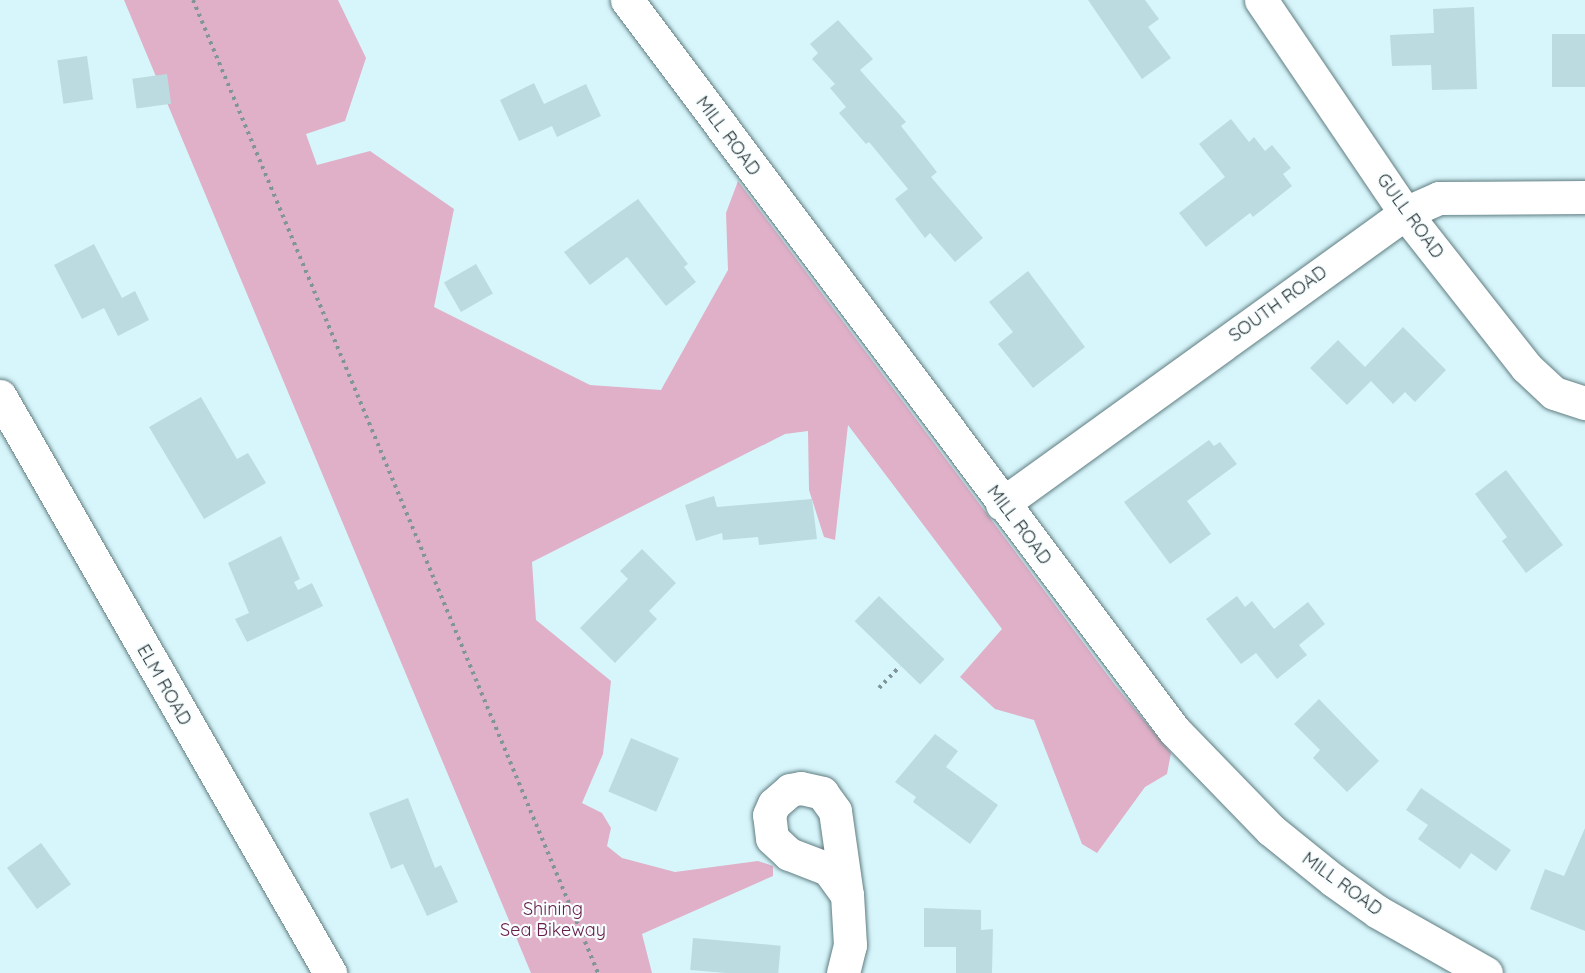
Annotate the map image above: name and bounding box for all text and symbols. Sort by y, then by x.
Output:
street label: MILL ROAD [691,92,765,180]
street label: GULL ROAD [1372,169,1448,263]
street label: SOUTH ROAD [1225,261,1331,347]
street label: MILL ROAD [982,481,1056,569]
street label: ELM ROAD [132,641,196,729]
street label: MILL ROAD [1298,848,1386,920]
park label: Shining Sea Bikeway [500,899,606,942]

